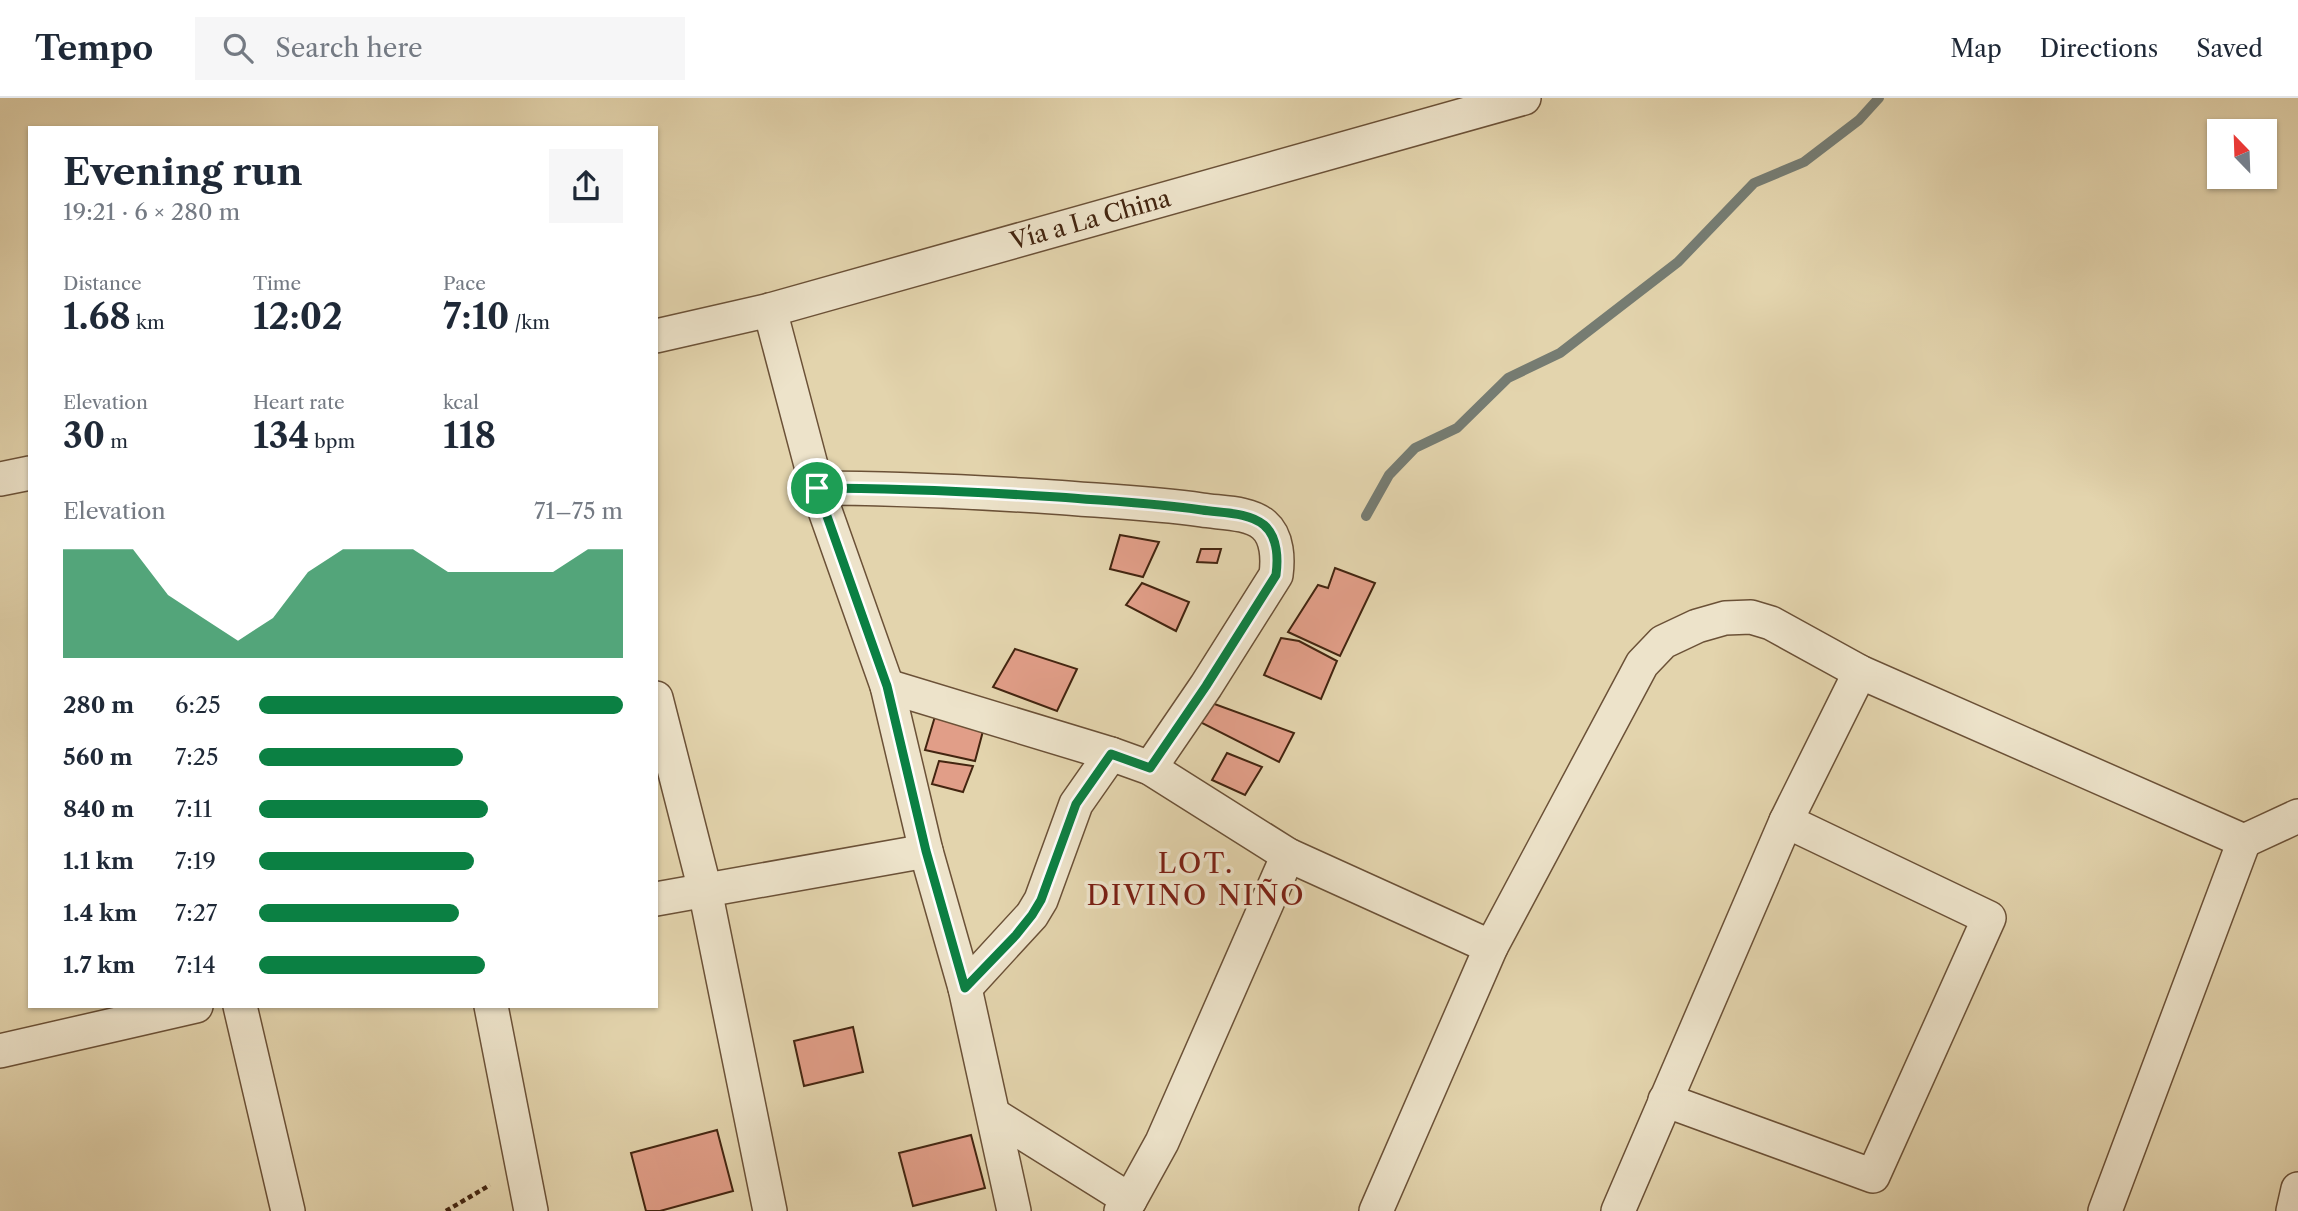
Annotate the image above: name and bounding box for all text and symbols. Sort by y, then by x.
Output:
search box [195,17,685,80]
text: Tempo [35,28,153,69]
icon: search [219,29,257,67]
text: Search here [275,32,423,64]
text: Map [1950,34,2002,63]
text: Directions [2040,34,2158,63]
text: Saved [2196,34,2263,63]
north arrow [2207,119,2277,189]
map controls [2207,119,2277,189]
text: Evening run [63,148,303,195]
button: share [549,149,623,223]
street label: Vía a La China [1006,183,1174,256]
text: 19:21 · 6 × 280 m [63,198,240,226]
text: Distance [63,272,142,295]
text: Time [253,272,301,295]
text: Pace [443,272,486,295]
text: 1.68 [63,295,131,338]
text: 12:02 [253,295,343,338]
text: 7:10 [443,295,509,338]
text: km [131,311,165,334]
text: /km [509,311,550,334]
text: Elevation [63,391,148,414]
text: Heart rate [253,391,345,414]
text: kcal [443,391,479,414]
text: 30 [63,414,105,457]
text: 134 [253,414,309,457]
text: 118 [443,414,496,457]
text: m [105,430,128,453]
text: bpm [309,430,355,453]
pin [787,458,847,518]
icon: arrive [798,469,836,507]
text: Elevation [63,497,166,525]
text: 71–75 m [534,497,623,525]
text: 280 m [63,691,134,719]
text: 6:25 [175,691,221,719]
text: 560 m [63,743,133,771]
text: 7:25 [175,743,219,771]
text: 840 m [63,795,134,823]
text: 7:11 [175,795,212,823]
district label: LOT. DIVINO NIÑO [1086,846,1306,912]
text: 1.1 km [63,847,134,875]
text: 7:19 [175,847,216,875]
text: 1.4 km [63,899,137,927]
text: 7:27 [175,899,217,927]
text: 1.7 km [63,951,135,979]
text: 7:14 [175,951,216,979]

